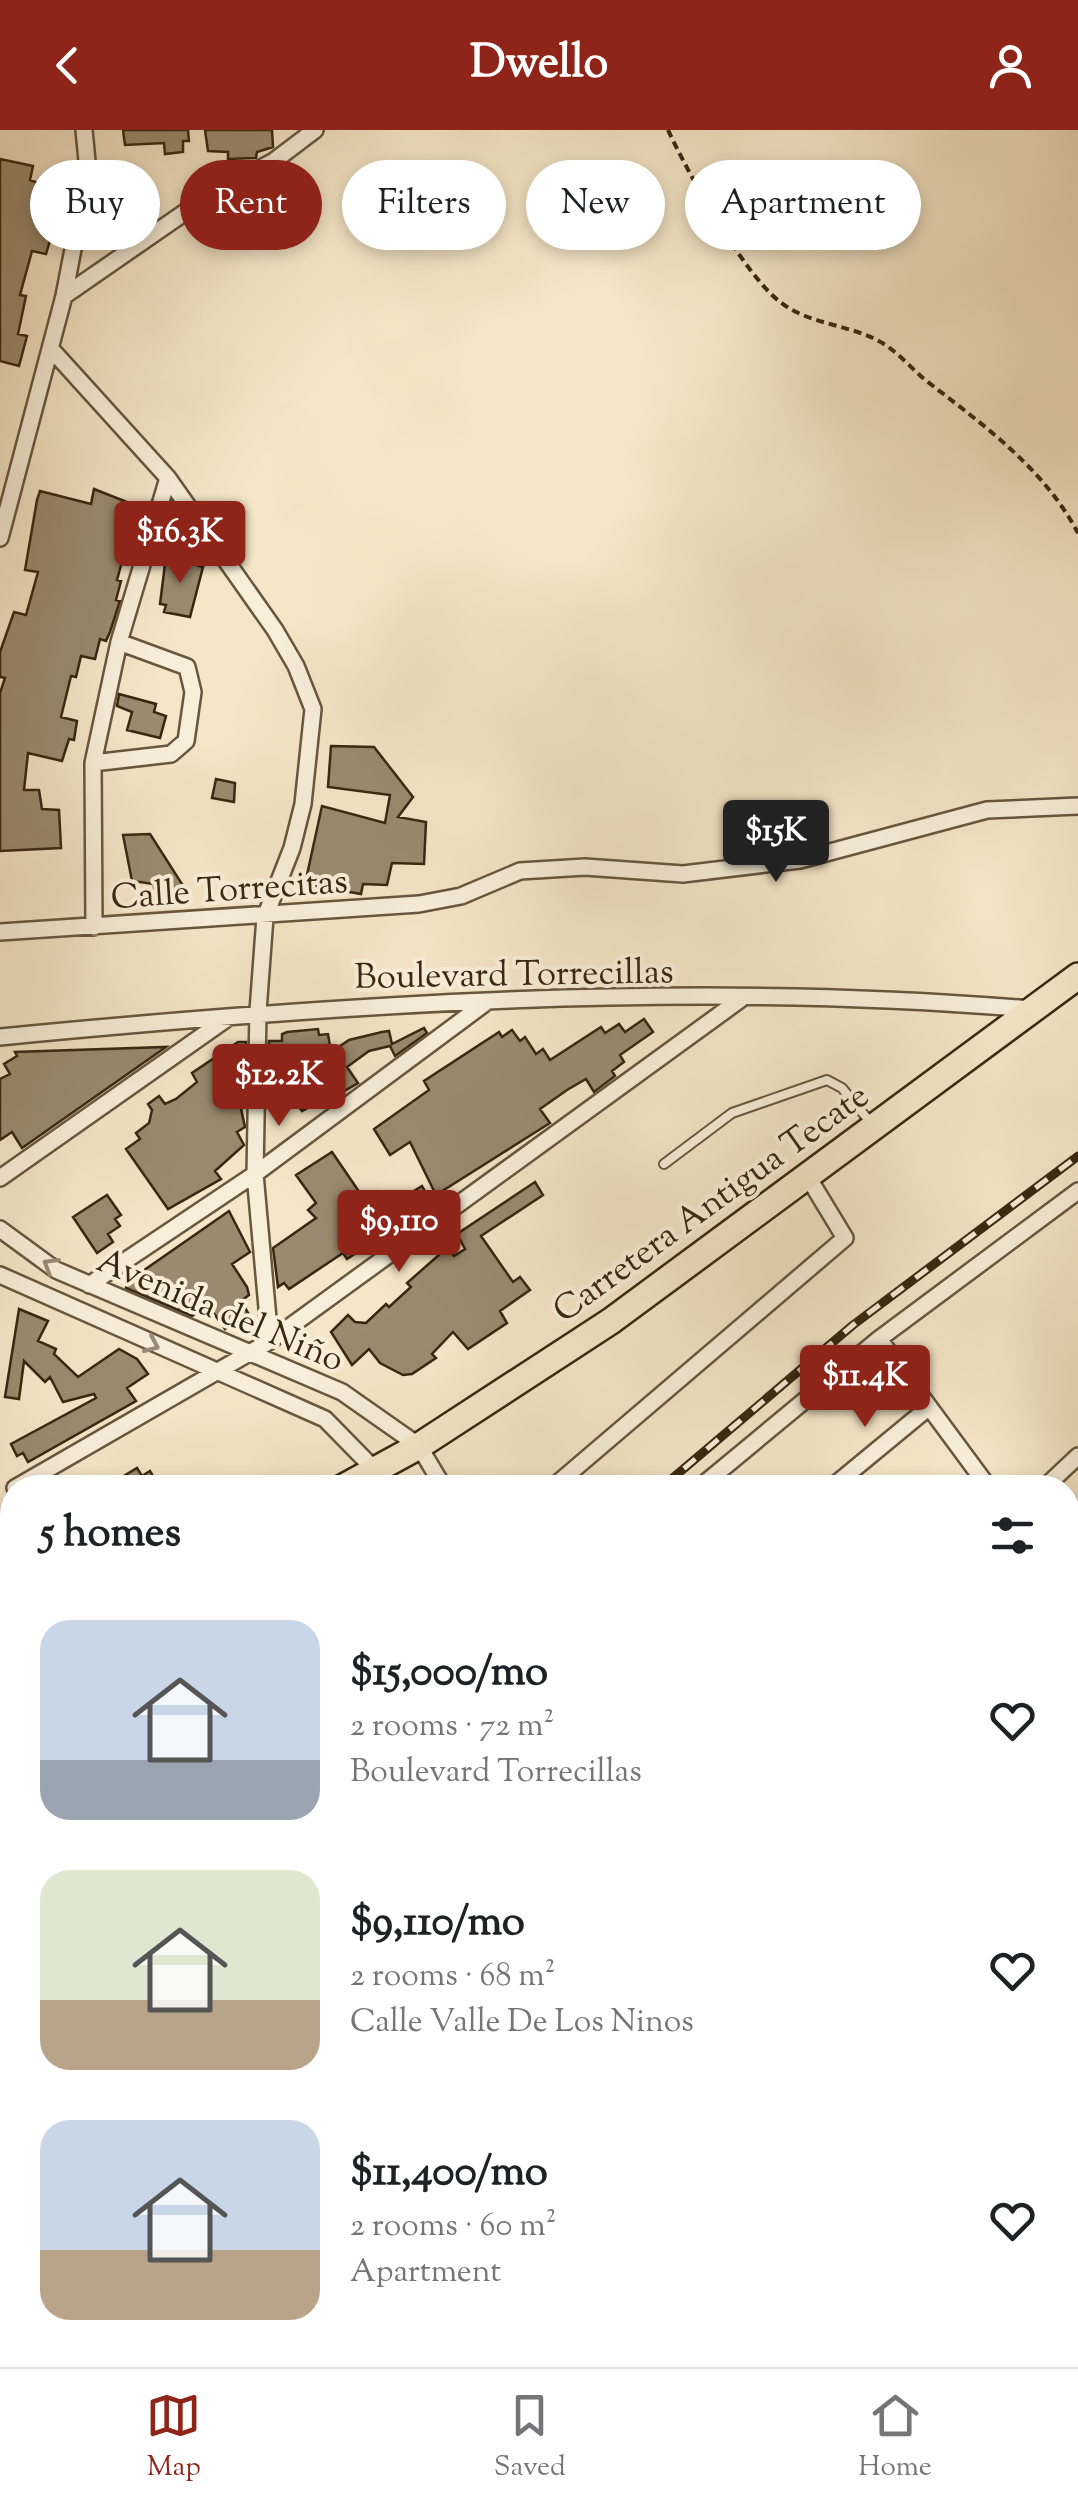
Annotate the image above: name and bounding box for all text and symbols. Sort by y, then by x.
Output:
text: Dwello [470,33,608,98]
icon: back [40,38,95,93]
icon: person [983,38,1038,93]
chip: Buy [30,160,160,250]
chip: Rent [180,160,322,250]
chip: Filters [342,160,506,250]
chip: New [526,160,665,250]
chip: Apartment [685,160,921,250]
pin: $16.3K [99,501,261,586]
text: $16.3K [136,510,224,556]
pin: $15K [717,800,835,885]
text: $15K [745,809,807,855]
street label: Calle Torrecitas [109,858,349,925]
street label: Boulevard Torrecillas [354,948,674,1005]
pin: $12.2K [198,1044,360,1129]
text: $12.2K [234,1053,324,1099]
street label: Carretera Antigua Tecate [543,1073,881,1337]
pin: $9,110 [318,1190,480,1275]
text: $9,110 [360,1199,438,1245]
street label: Avenida del Niño [88,1237,351,1387]
one-way arrow [43,1258,61,1277]
one-way arrow [142,1333,160,1353]
pin: $11.4K [784,1345,946,1430]
text: $11.4K [822,1354,908,1400]
text: 5 homes [40,1505,181,1565]
icon: filters [985,1508,1040,1563]
text: $15,000/mo [350,1644,548,1704]
icon: home [120,1660,240,1780]
icon: heart [985,1693,1040,1748]
text: 2 rooms · 72 m² [350,1704,554,1750]
text: Boulevard Torrecillas [350,1750,642,1796]
text: $9,110/mo [350,1894,525,1954]
icon: home [120,1910,240,2030]
icon: heart [985,1943,1040,1998]
text: 2 rooms · 68 m² [350,1954,556,2000]
text: Calle Valle De Los Ninos [350,2000,694,2046]
text: $11,400/mo [350,2144,548,2204]
icon: home [120,2160,240,2280]
icon: heart [985,2193,1040,2248]
text: 2 rooms · 60 m² [350,2204,556,2250]
text: Apartment [350,2250,501,2296]
tab: Map [146,2388,201,2488]
tab: Saved [494,2388,566,2488]
tab: Home [858,2388,932,2488]

